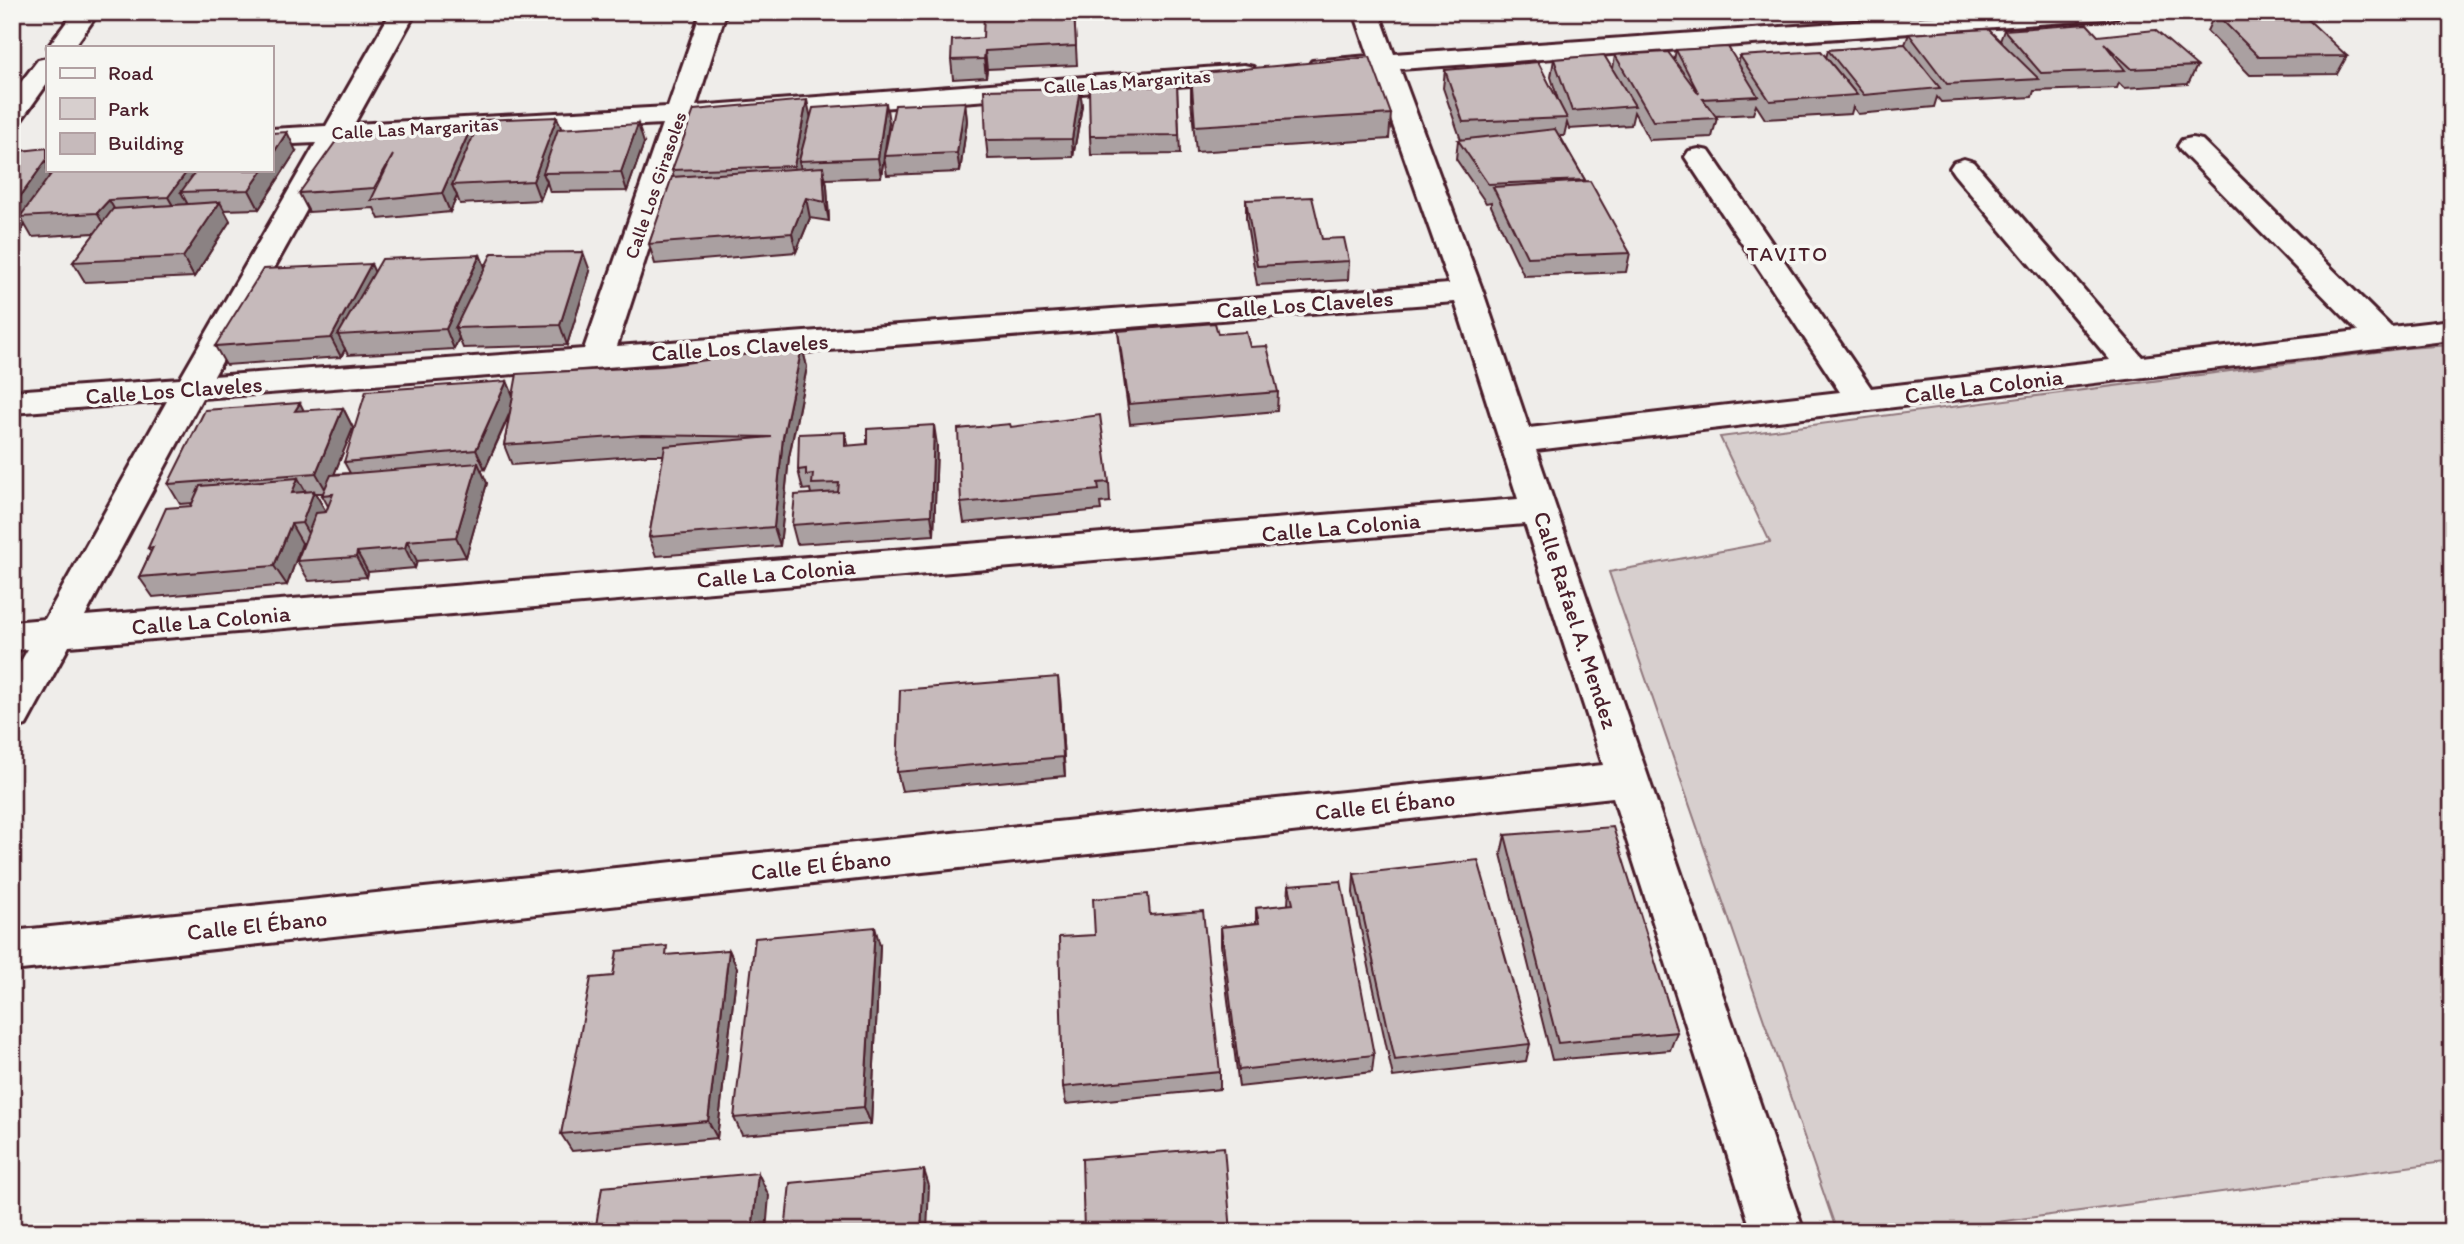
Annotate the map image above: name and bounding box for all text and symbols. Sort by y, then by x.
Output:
legend [46,46,273,172]
text: Road [108,60,154,85]
street label: Calle Las Margaritas [1043,64,1211,99]
text: Park [108,96,150,121]
street label: Calle Los Girasoles [620,109,691,262]
street label: Calle Las Margaritas [331,113,499,144]
text: Building [108,130,184,155]
district label: TAVITO [1747,241,1829,266]
street label: Calle Los Claveles [1216,284,1394,324]
street label: Calle Los Claveles [651,327,829,367]
street label: Calle La Colonia [1903,362,2065,410]
street label: Calle Los Claveles [85,370,263,410]
street label: Calle La Colonia [1260,506,1422,548]
street label: Calle Rafael A. Mendez [1528,508,1624,733]
street label: Calle La Colonia [695,552,857,594]
street label: Calle La Colonia [130,599,292,641]
street label: Calle El Ébano [1313,784,1457,826]
street label: Calle El Ébano [749,844,893,886]
street label: Calle El Ébano [185,904,329,946]

